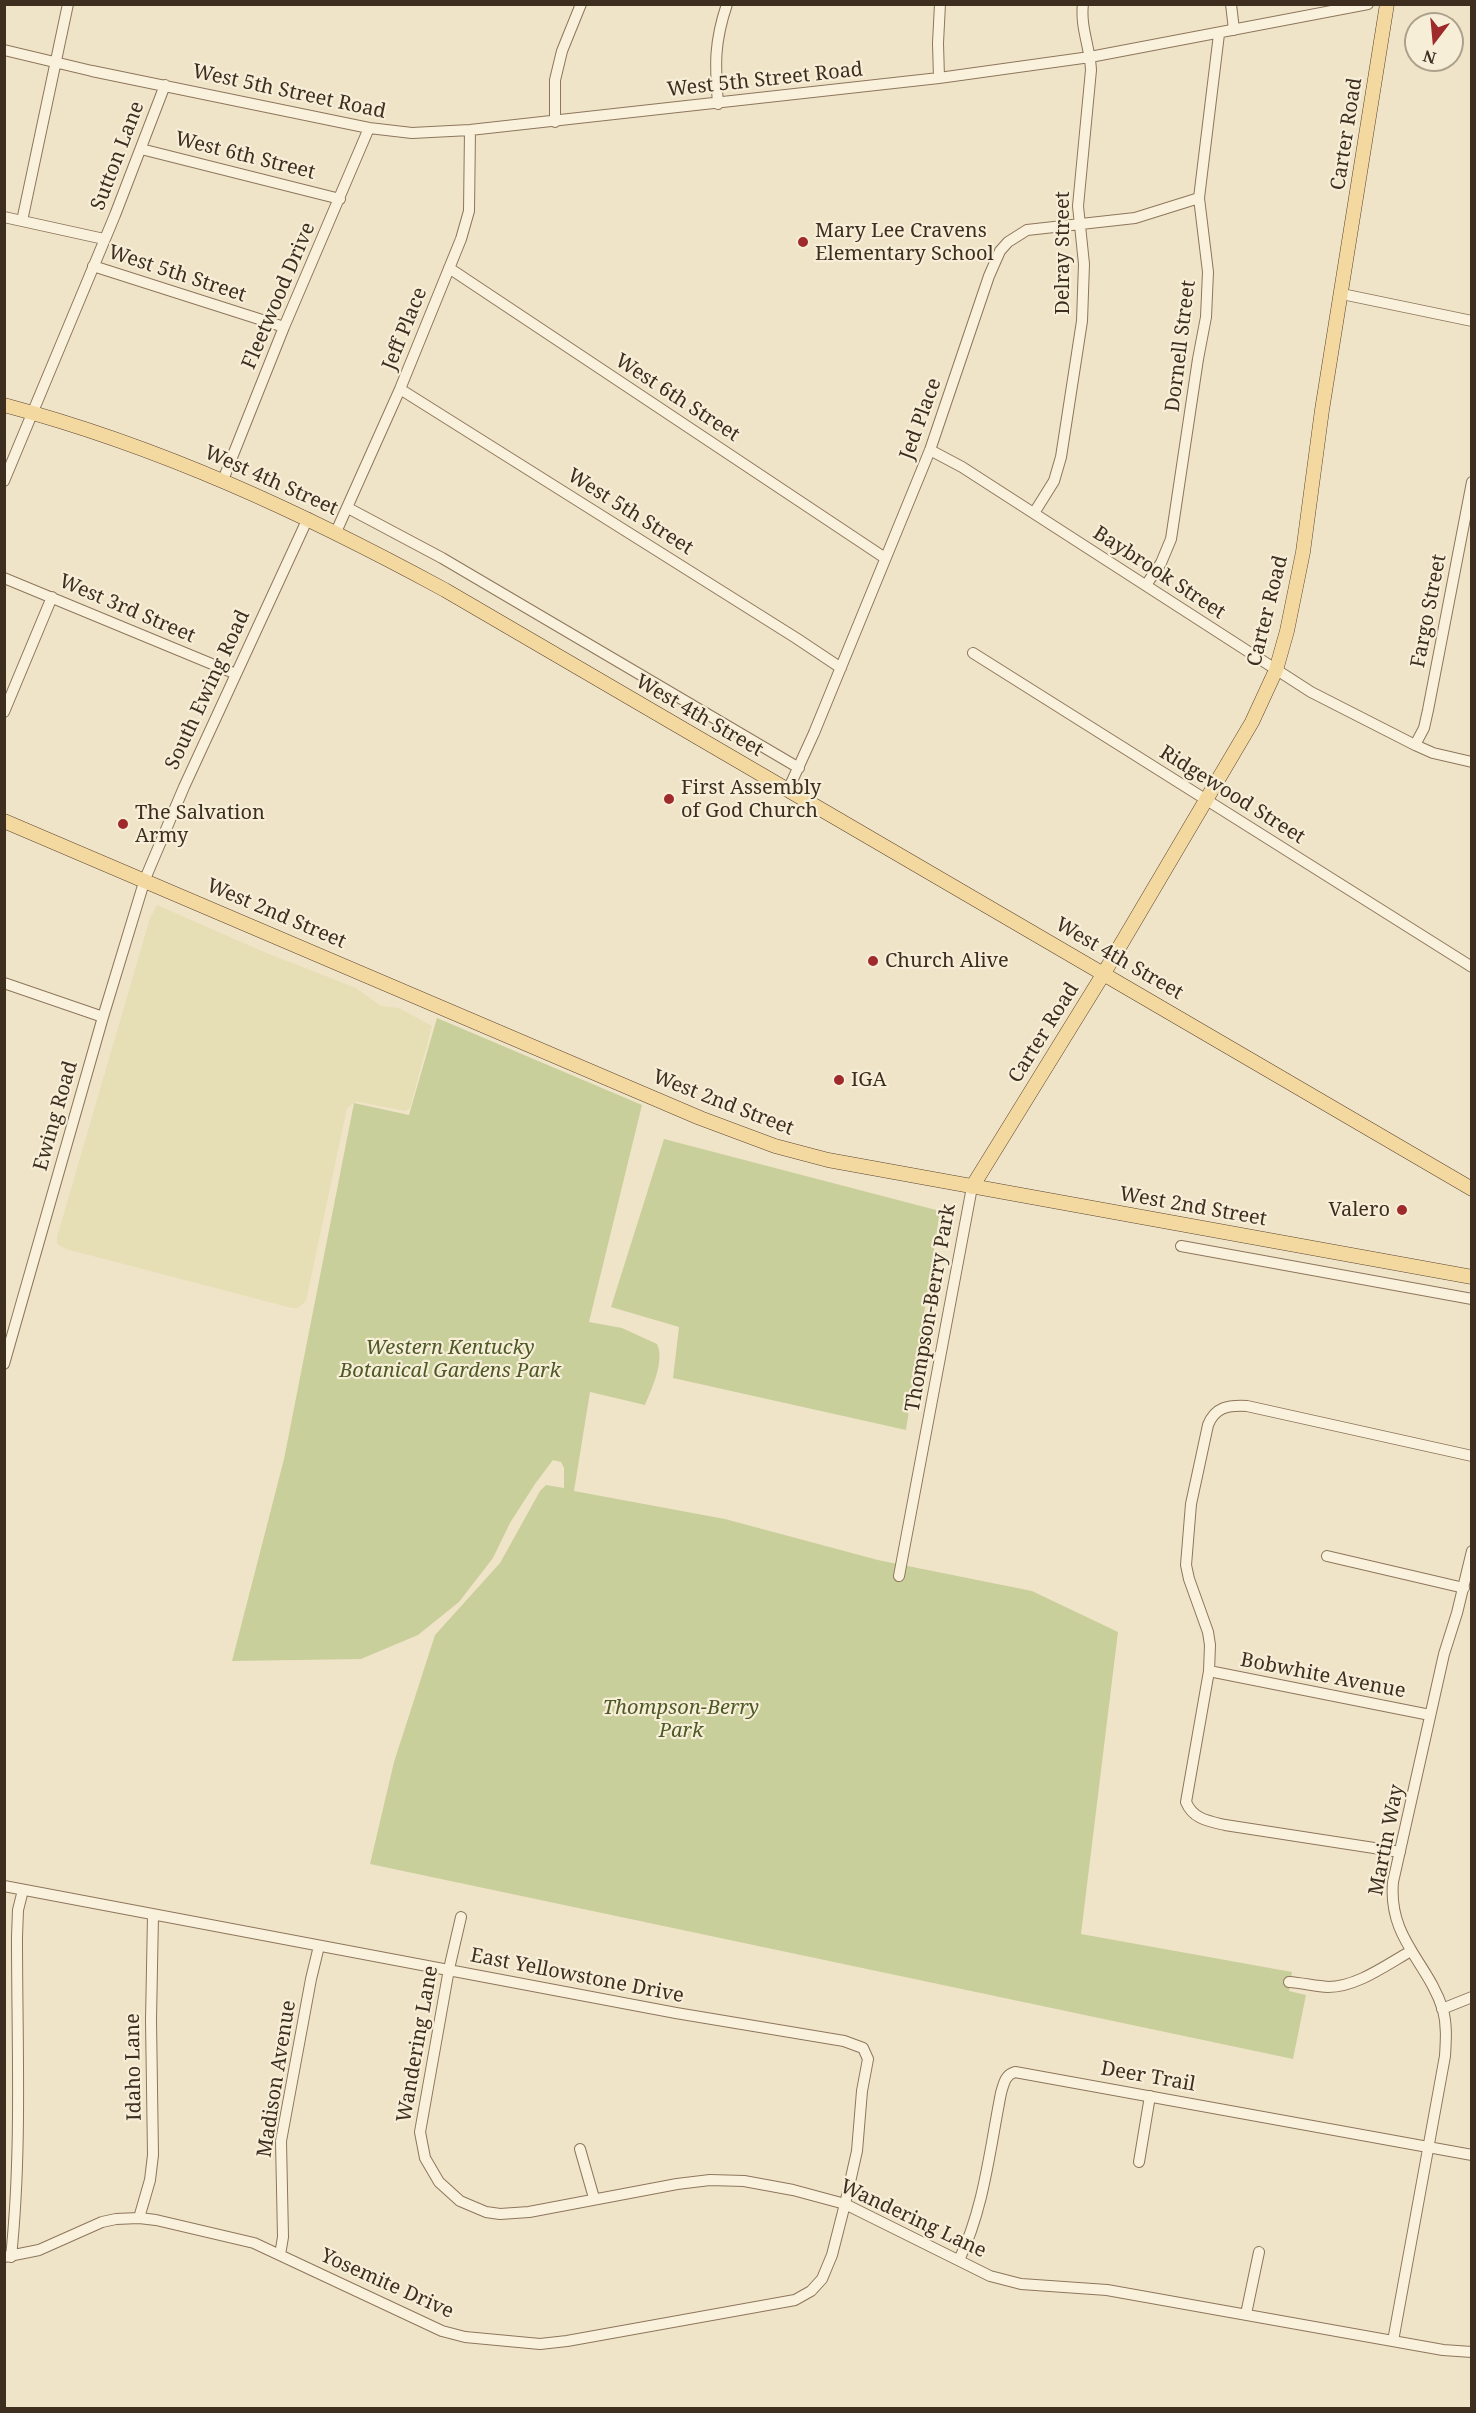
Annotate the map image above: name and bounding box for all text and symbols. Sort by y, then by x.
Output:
north arrow [1404,12,1464,72]
text: N [1421,45,1439,70]
street label: West 5th Street Road [666,58,864,102]
street label: West 5th Street Road [190,60,388,124]
street label: Carter Road [1326,76,1368,192]
street label: Sutton Lane [86,98,150,214]
street label: West 6th Street [172,127,318,185]
street label: Delray Street [1051,191,1075,315]
street label: Fleetwood Drive [237,219,321,373]
place label: Mary Lee Cravens Elementary School [815,219,994,266]
marker: Mary Lee Cravens Elementary School [796,235,810,249]
street label: West 5th Street [105,240,249,308]
street label: Dornell Street [1161,279,1201,413]
street label: Jeff Place [378,284,432,374]
street label: West 6th Street [610,349,744,447]
street label: Jed Place [895,375,947,463]
street label: West 4th Street [201,441,341,521]
street label: West 5th Street [563,464,697,560]
street label: Baybrook Street [1088,521,1230,625]
street label: Fargo Street [1406,552,1452,670]
street label: Carter Road [1243,553,1293,669]
street label: West 3rd Street [55,570,199,648]
street label: South Ewing Road [161,606,255,774]
street label: West 4th Street [631,670,767,762]
street label: Ridgewood Street [1155,741,1309,849]
place label: First Assembly of God Church [681,776,821,823]
marker: First Assembly of God Church [662,792,676,806]
place label: The Salvation Army [135,801,265,848]
marker: The Salvation Army [116,817,130,831]
street label: West 2nd Street [203,874,349,954]
street label: West 4th Street [1051,913,1187,1005]
place label: Church Alive [885,949,1009,973]
marker: Church Alive [866,954,880,968]
street label: Carter Road [1004,979,1084,1087]
street label: Ewing Road [29,1058,83,1174]
street label: West 2nd Street [649,1065,797,1141]
place label: IGA [851,1068,887,1092]
marker: IGA [832,1073,846,1087]
street label: West 2nd Street [1118,1182,1268,1232]
place label: Valero [1329,1198,1390,1222]
street label: Thompson-Berry Park [901,1202,961,1414]
marker: Valero [1395,1203,1409,1217]
park label: Western Kentucky Botanical Gardens Park [339,1336,561,1383]
street label: Bobwhite Avenue [1238,1648,1408,1704]
park label: Thompson-Berry Park [603,1696,759,1743]
street label: Martin Way [1364,1782,1410,1898]
street label: East Yellowstone Drive [468,1944,686,2008]
street label: Wandering Lane [392,1964,444,2124]
street label: Madison Avenue [253,1999,301,2159]
street label: Idaho Lane [121,2013,147,2121]
street label: Deer Trail [1099,2057,1197,2097]
street label: Wandering Lane [836,2175,990,2263]
street label: Yosemite Drive [317,2244,457,2324]

